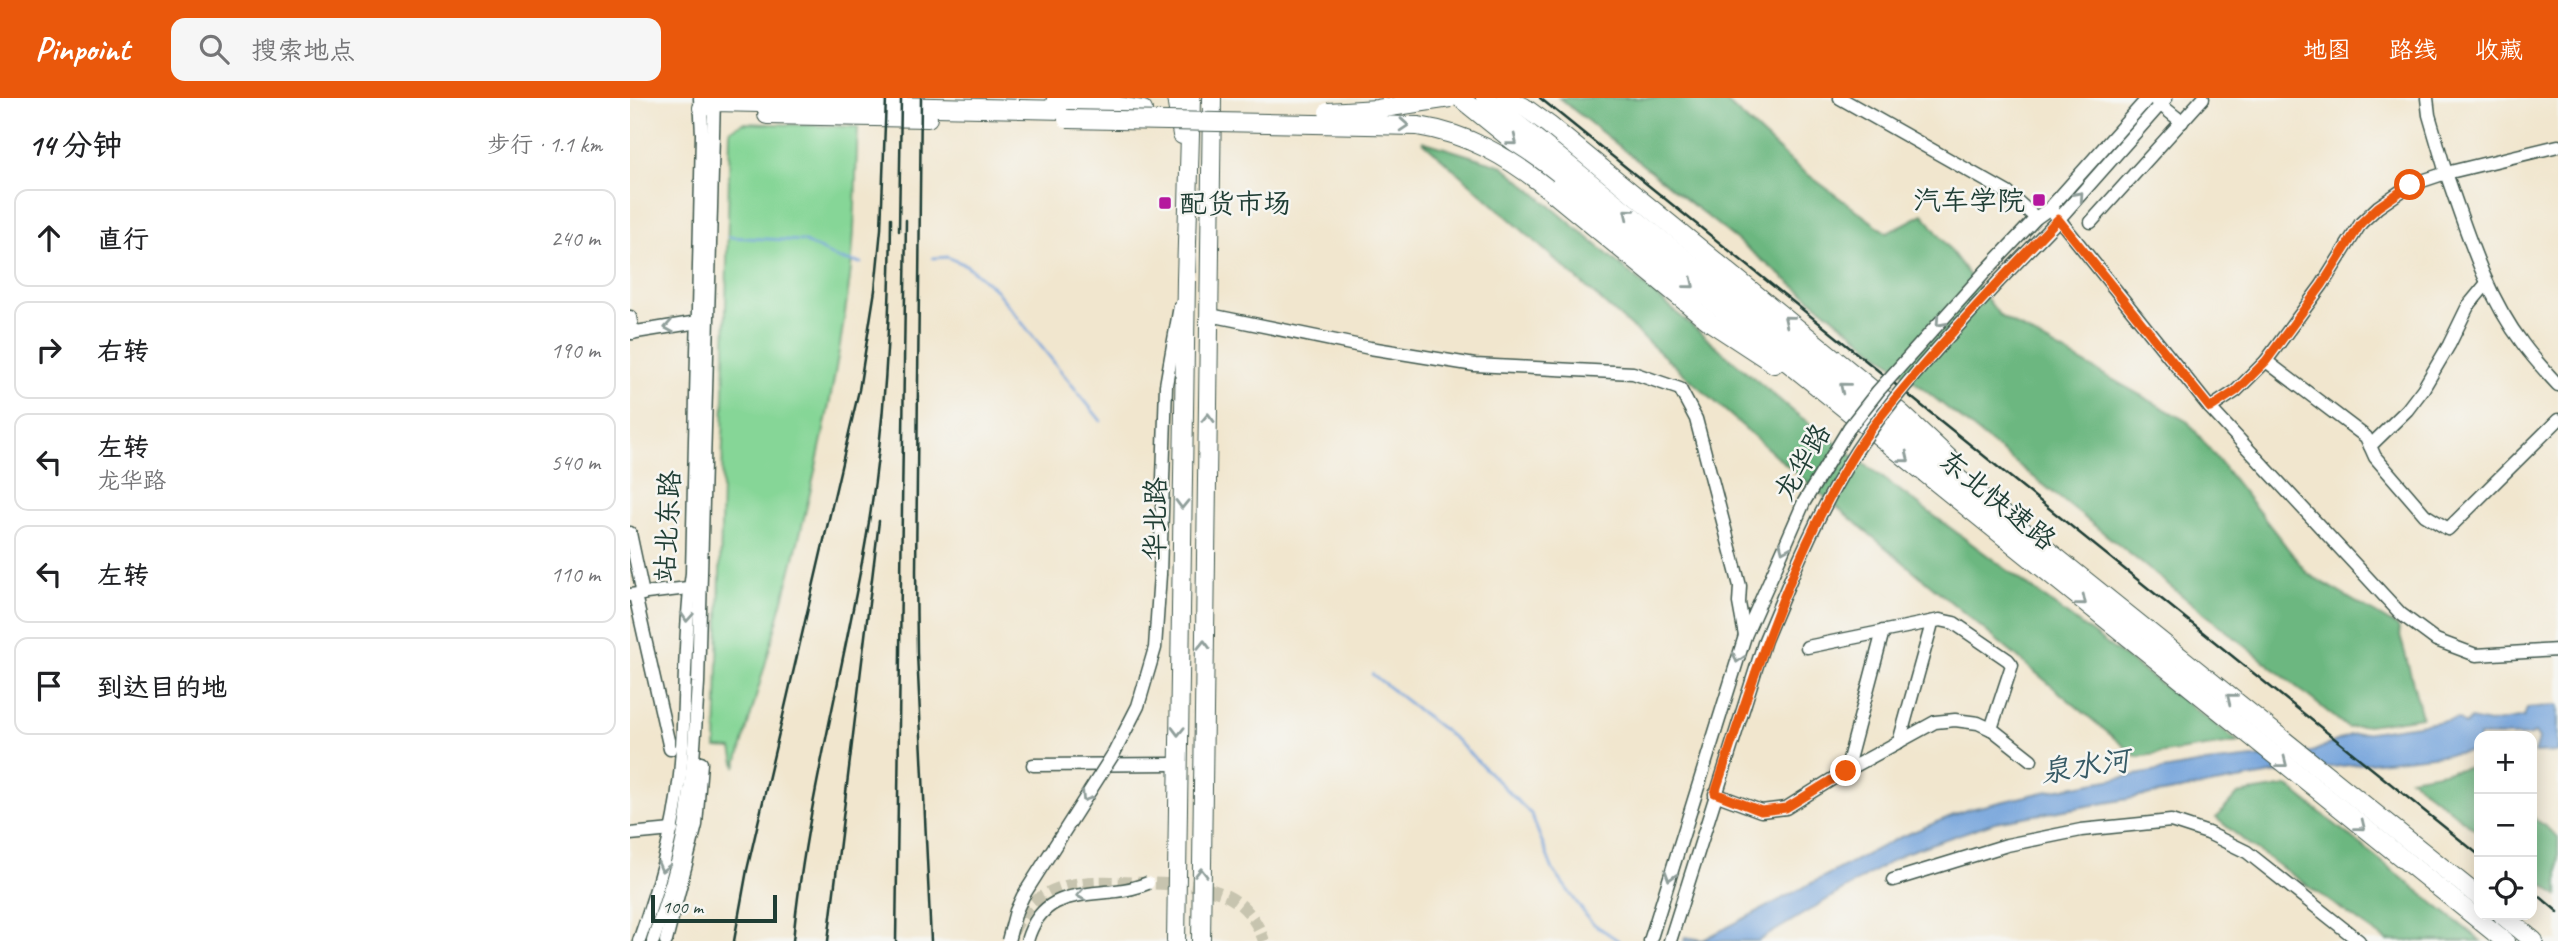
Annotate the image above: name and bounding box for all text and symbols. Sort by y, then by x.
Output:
search box [171,18,661,81]
text: Pinpoint [35,28,129,70]
icon: search [195,30,233,68]
text: 搜索地点 [251,34,355,67]
text: 地图 [2303,35,2351,65]
text: 路线 [2389,35,2437,65]
text: 收藏 [2475,35,2523,65]
one-way arrow [1399,118,1410,133]
text: 14 分钟 [28,126,122,164]
text: 步行 · 1.1 km [487,130,602,159]
one-way arrow [1504,133,1517,145]
route start [2394,169,2425,200]
place label: 汽车学院 [1913,183,2025,218]
place label: 配货市场 [1179,186,1291,221]
marker: 汽车学院 [2031,192,2047,208]
one-way arrow [2070,192,2083,205]
marker: 配货市场 [1157,195,1173,211]
one-way arrow [1624,209,1636,222]
icon: ahead [30,219,68,257]
text: 直行 [97,223,149,256]
text: 240 m [551,224,600,253]
one-way arrow [1681,276,1694,288]
one-way arrow [1936,314,1948,327]
one-way arrow [1783,316,1796,328]
one-way arrow [663,319,675,334]
icon: right [30,331,68,369]
text: 右转 [97,335,149,368]
text: 190 m [551,336,600,365]
one-way arrow [1839,382,1851,395]
one-way arrow [1200,412,1216,423]
street label: 龙华路 [1766,417,1838,507]
text: 左转 [97,431,149,464]
street label: 东北快速路 [1933,442,2063,558]
icon: left [30,443,68,481]
text: 540 m [551,448,600,477]
one-way arrow [1896,450,1909,462]
text: 龙华路 [97,466,166,495]
street label: 站北东路 [647,469,687,583]
street label: 华北路 [1137,477,1173,561]
one-way arrow [1174,499,1189,510]
one-way arrow [1778,541,1792,553]
icon: left [30,555,68,593]
text: 左转 [97,559,149,592]
text: 110 m [551,560,600,589]
one-way arrow [2073,593,2086,605]
one-way arrow [679,612,694,623]
one-way arrow [1196,640,1212,650]
one-way arrow [1731,652,1746,664]
icon: arrive [30,667,68,705]
text: 到达目的地 [97,671,227,704]
one-way arrow [2227,693,2239,706]
one-way arrow [1170,726,1185,737]
map controls [2474,731,2537,920]
button: + [2474,731,2537,794]
water label: 泉水河 [2038,740,2137,791]
route end [1830,755,1861,786]
one-way arrow [2275,755,2288,768]
one-way arrow [1082,789,1095,802]
button: − [2474,794,2537,857]
one-way arrow [2354,817,2366,830]
button: locate [2474,857,2537,920]
one-way arrow [657,861,671,873]
one-way arrow [1193,867,1209,878]
one-way arrow [1664,869,1679,881]
one-way arrow [1075,887,1087,902]
scale bar [651,892,777,924]
text: 100 m [662,895,703,919]

